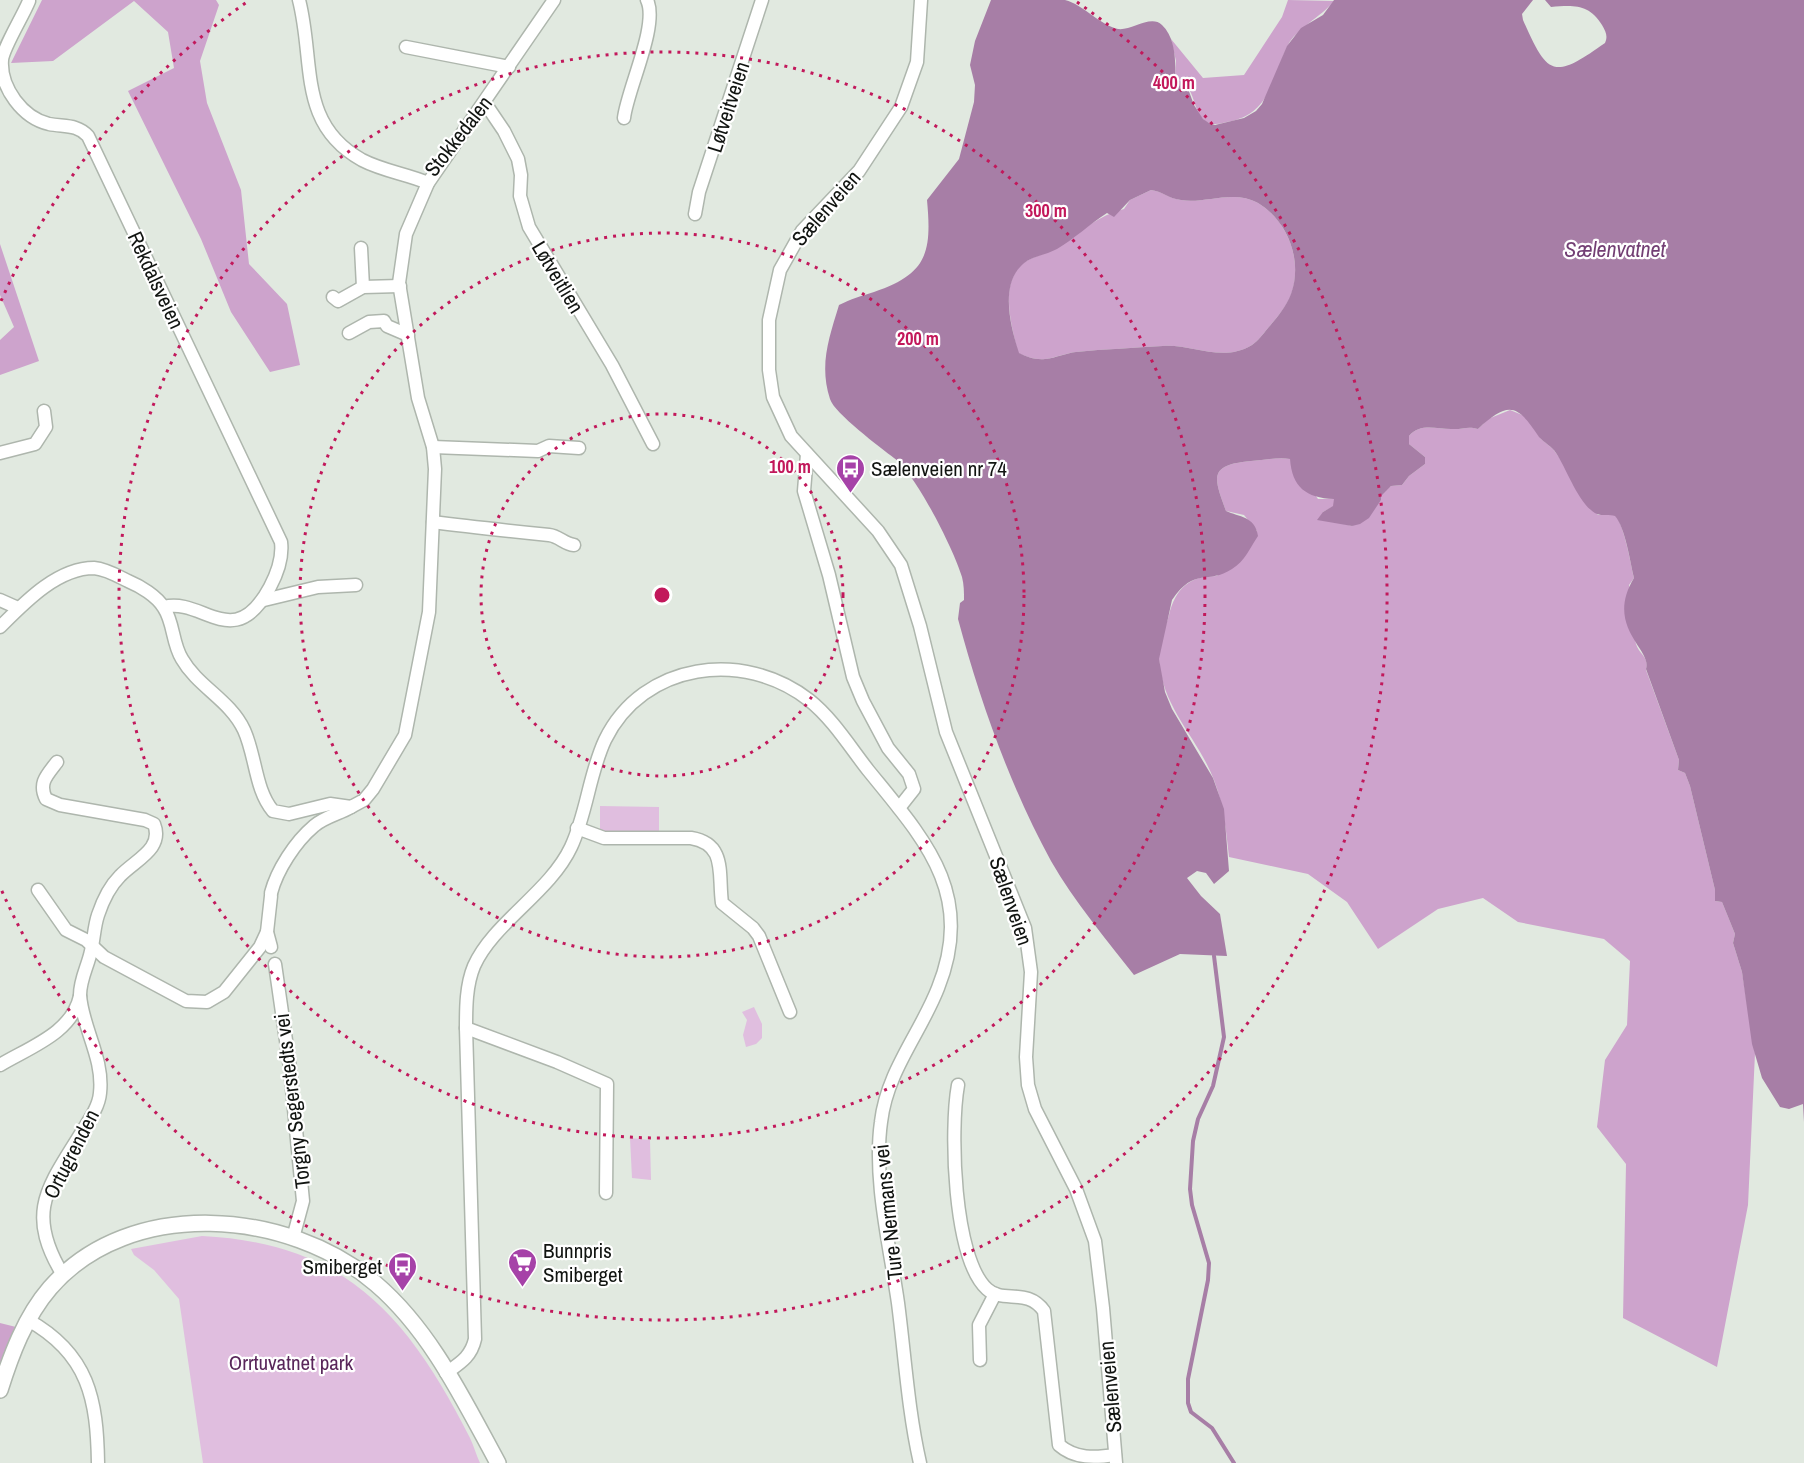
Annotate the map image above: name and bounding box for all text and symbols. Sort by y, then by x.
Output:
street label: Løtveitveien [700,58,756,156]
text: 400 m [1153,70,1195,95]
street label: Stokkedalen [417,90,499,182]
street label: Sælenveien [785,164,867,252]
text: 300 m [1025,198,1067,223]
street label: Rekdalsveien [121,227,191,333]
water label: Sælenvatnet [1564,234,1667,264]
street label: Løtveitlien [525,235,591,319]
text: 200 m [897,326,939,351]
bus stop icon: Sælenveien nr 74 [834,452,866,494]
text: 100 m [769,454,811,479]
place label: Sælenveien nr 74 [871,454,1007,483]
centre of rings [652,585,672,605]
street label: Sælenveien [982,853,1040,949]
street label: Torgny Segerstedts vei [267,1012,317,1190]
street label: Ortugrenden [36,1104,106,1204]
street label: Ture Nermans vei [866,1143,910,1281]
place label: Bunnpris Smiberget [543,1236,623,1289]
supermarket icon: Bunnpris Smiberget [506,1246,538,1288]
bus stop icon: Smiberget [387,1250,419,1292]
place label: Smiberget [303,1252,382,1281]
street label: Sælenveien [1092,1340,1128,1434]
park label: Orrtuvatnet park [229,1348,354,1377]

